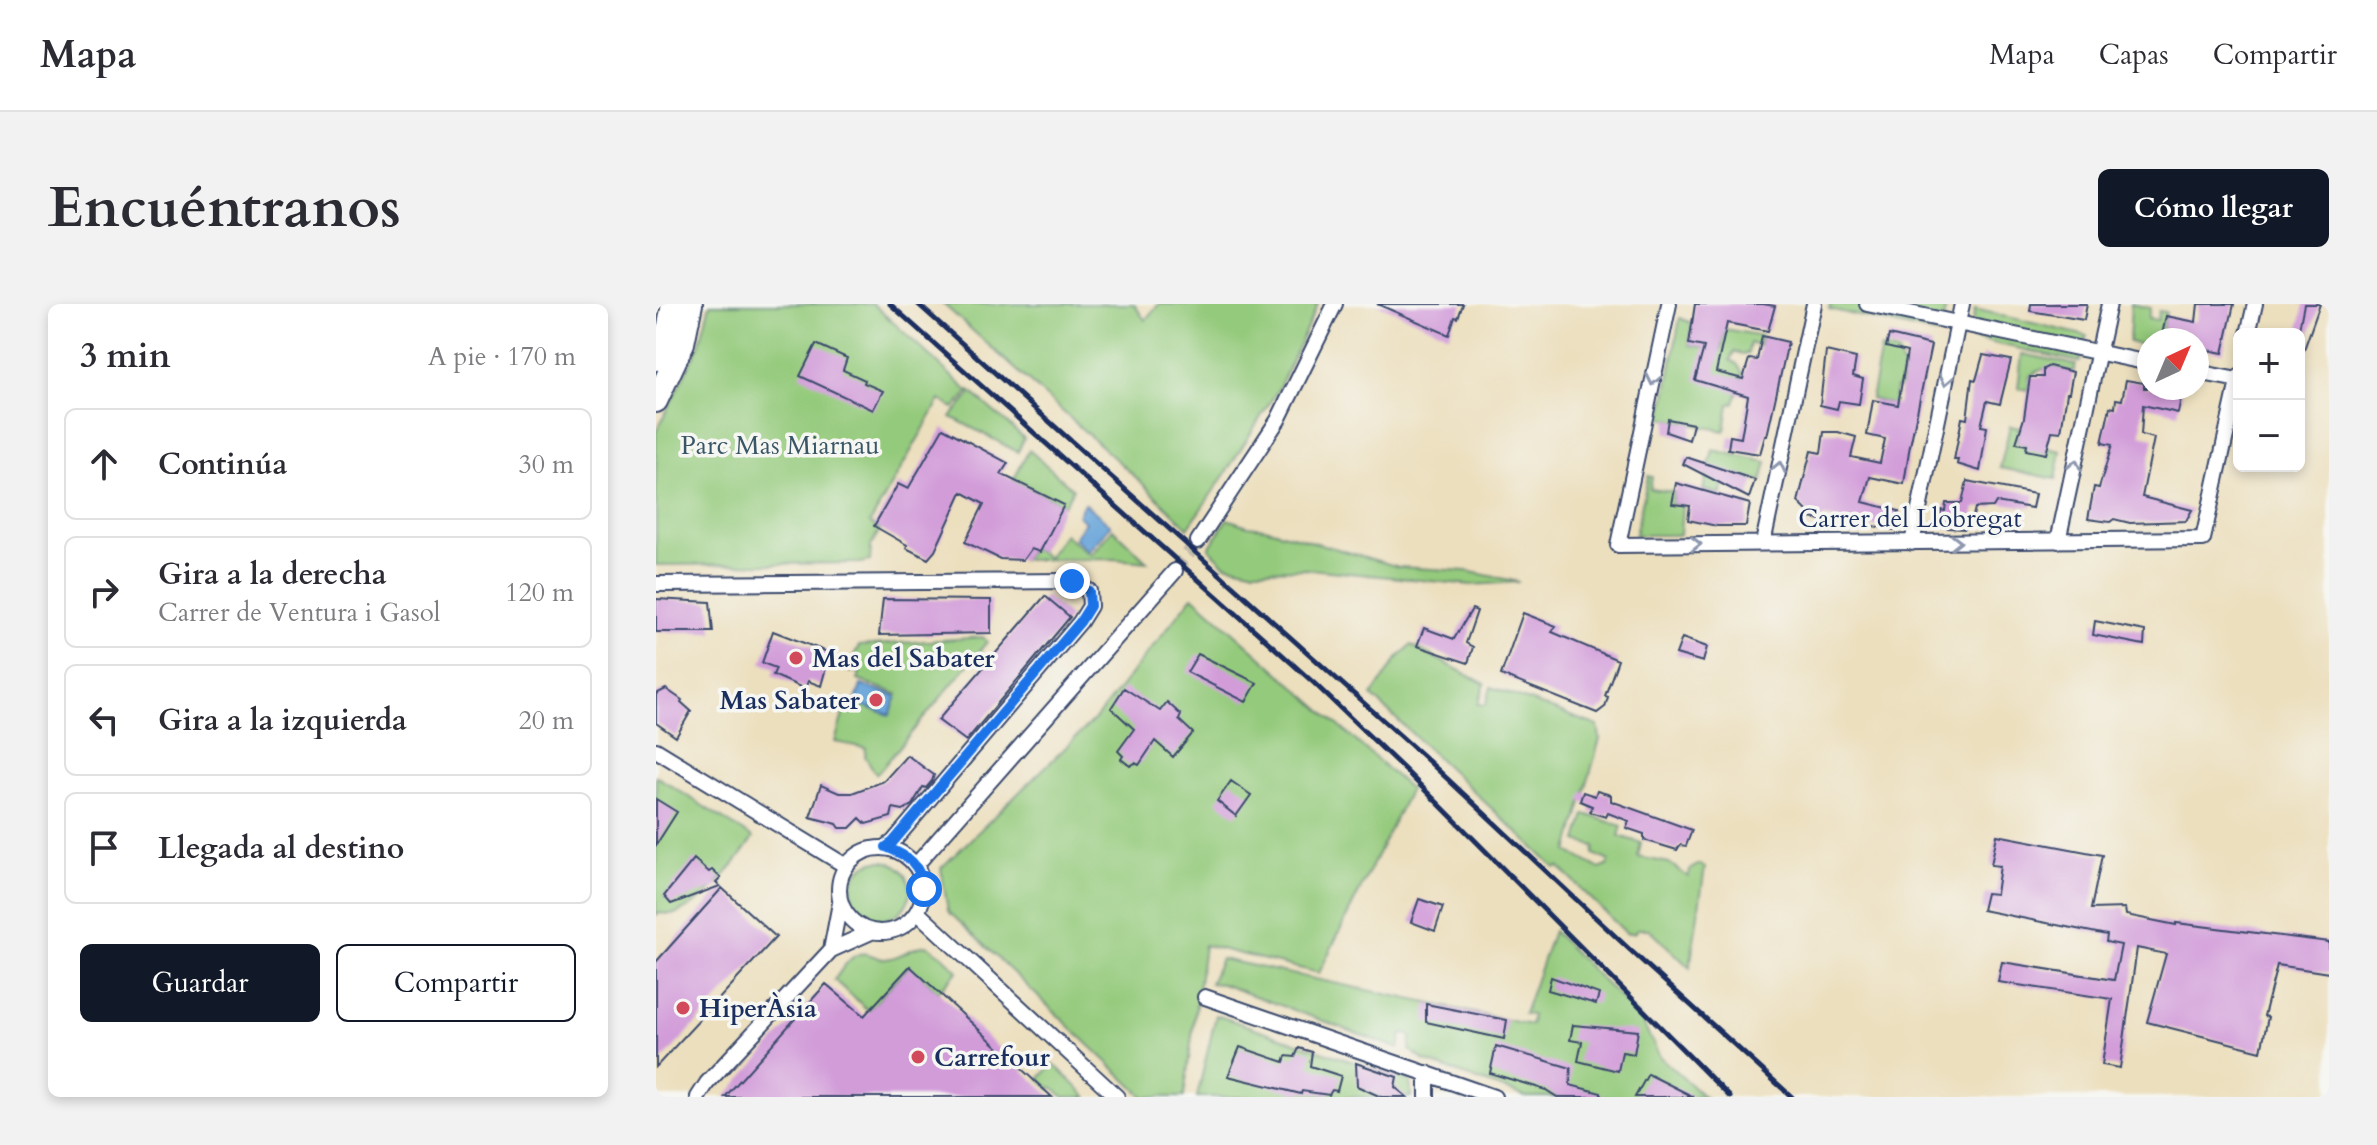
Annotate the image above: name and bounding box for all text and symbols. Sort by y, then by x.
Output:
text: Mapa [40,29,136,81]
text: Mapa [1989,36,2055,74]
text: Capas [2099,36,2169,74]
text: Compartir [2213,36,2337,74]
button: Cómo llegar [2098,169,2329,247]
text: Encuéntranos [48,171,401,246]
north arrow [2137,328,2209,400]
map controls [2233,328,2305,472]
button: + [2233,328,2305,400]
text: 3 min [80,333,171,379]
text: A pie · 170 m [428,339,576,374]
one-way arrow [1645,373,1662,387]
one-way arrow [1938,373,1955,387]
button: − [2233,400,2305,472]
park label: Parc Mas Miarnau [680,428,880,463]
icon: ahead [82,442,126,486]
text: Continúa [158,444,288,485]
text: 30 m [518,447,574,482]
one-way arrow [2066,458,2083,472]
one-way arrow [1770,461,1787,474]
street label: Carrer del Llobregat [1798,501,2022,536]
one-way arrow [1950,533,1963,551]
one-way arrow [1690,535,1703,553]
text: Gira a la derecha [158,554,387,595]
route end [1054,563,1090,599]
icon: right [82,570,126,614]
text: 120 m [505,575,574,610]
text: Carrer de Ventura i Gasol [158,595,440,630]
place label: Mas del Sabater [812,641,995,676]
marker: Mas del Sabater [787,649,805,667]
place label: Mas Sabater [719,683,861,718]
marker: Mas Sabater [867,691,885,709]
icon: left [82,698,126,742]
text: Gira a la izquierda [158,700,407,741]
text: 20 m [518,703,574,738]
icon: arrive [82,826,126,870]
text: Llegada al destino [158,828,404,869]
route start [906,871,942,907]
button: Guardar [80,944,320,1022]
button: Compartir [336,944,576,1022]
place label: HiperÀsia [699,991,817,1026]
marker: HiperÀsia [674,999,692,1017]
place label: Carrefour [934,1040,1051,1075]
marker: Carrefour [909,1048,927,1066]

